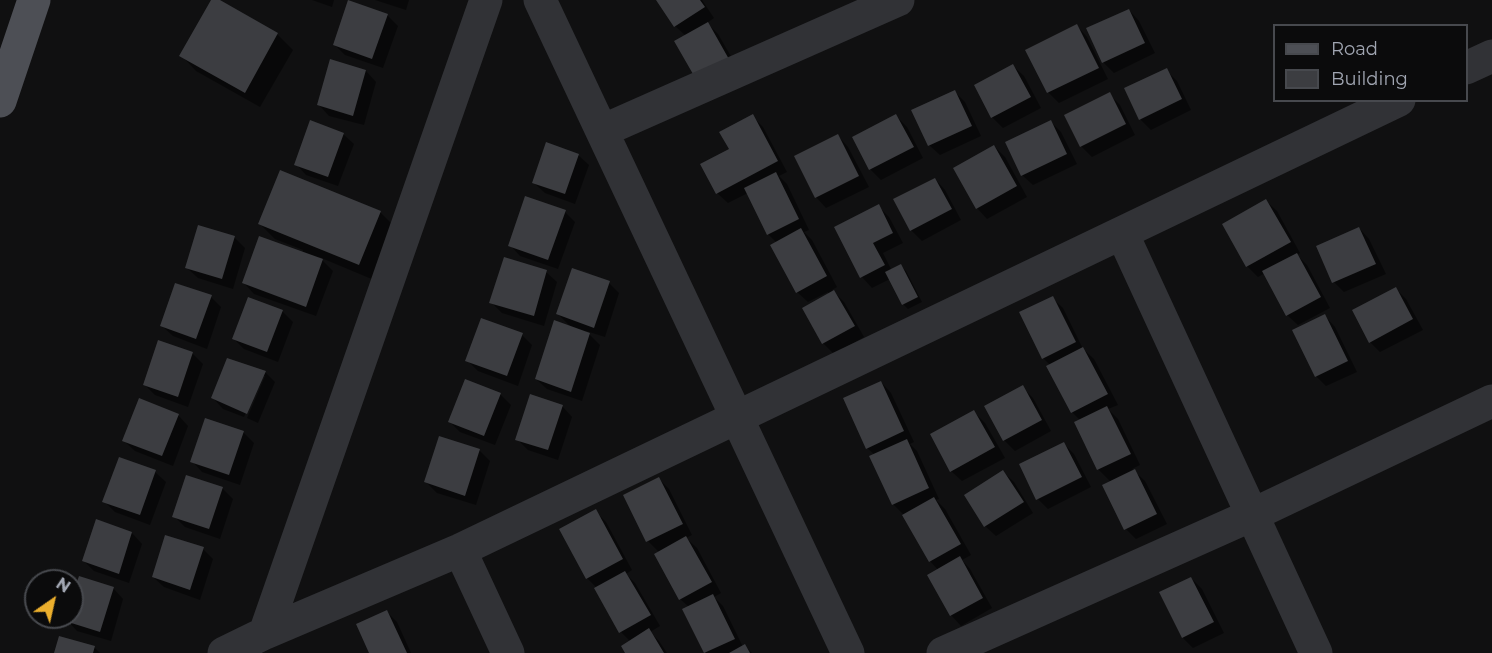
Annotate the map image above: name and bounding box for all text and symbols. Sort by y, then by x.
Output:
legend [1273,24,1468,102]
text: Road [1331,38,1378,60]
text: Building [1331,68,1408,90]
north arrow [24,569,84,629]
text: N [53,574,74,597]

